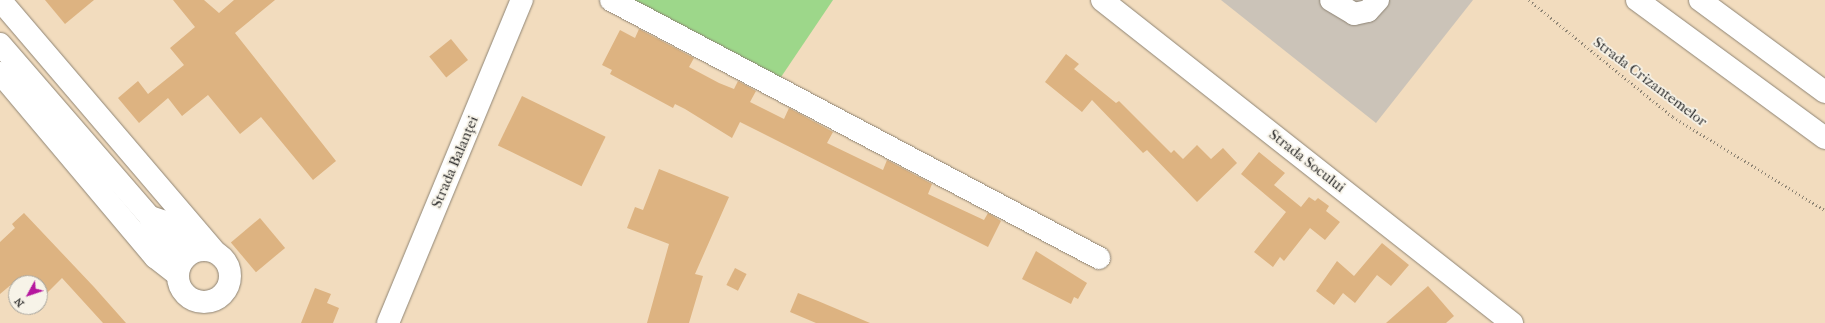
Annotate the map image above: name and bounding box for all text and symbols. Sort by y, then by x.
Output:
street label: Strada Crizantemelor [1589,33,1711,131]
street label: Strada Balanței [427,113,483,211]
street label: Strada Socului [1265,126,1349,196]
north arrow [8,275,48,315]
text: N [12,295,27,310]

